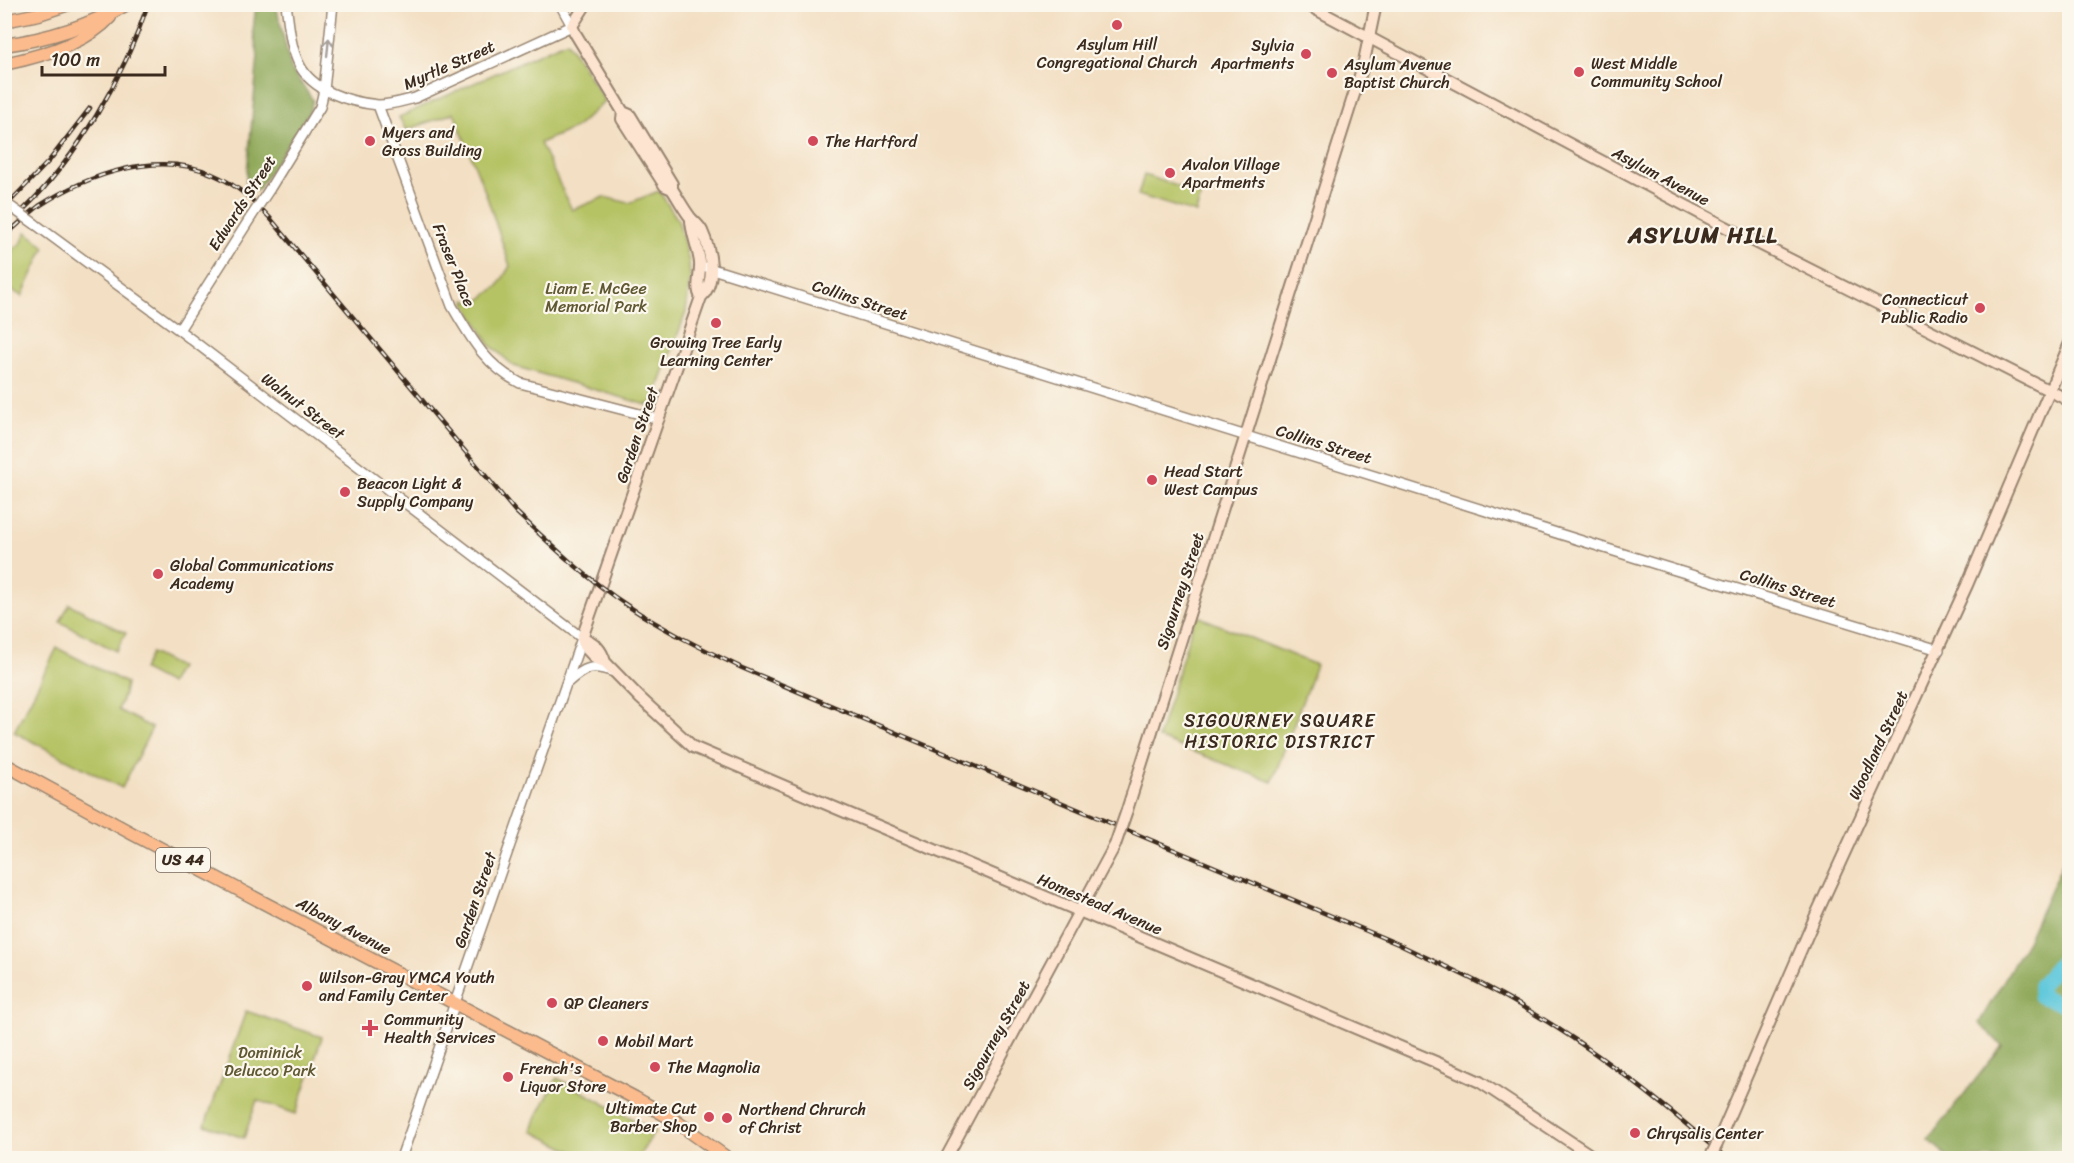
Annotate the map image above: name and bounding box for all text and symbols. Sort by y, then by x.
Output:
marker: Asylum Hill Congregational Church [1110,18,1124,32]
place label: Asylum Hill Congregational Church [1037,30,1197,77]
place label: Sylvia Apartments [1210,31,1295,78]
street label: Myrtle Street [398,32,500,98]
one-way arrow [323,38,334,58]
scale bar [42,39,165,77]
text: 100 m [51,44,100,76]
marker: Sylvia Apartments [1299,47,1313,61]
place label: West Middle Community School [1591,49,1722,96]
place label: Asylum Avenue Baptist Church [1343,50,1451,97]
marker: West Middle Community School [1572,65,1586,79]
marker: Asylum Avenue Baptist Church [1325,66,1339,80]
place label: Myers and Gross Building [382,118,482,165]
place label: The Hartford [825,127,919,156]
marker: Myers and Gross Building [363,134,377,148]
marker: The Hartford [806,134,820,148]
street label: Asylum Avenue [1606,138,1715,214]
street label: Edwards Street [200,149,284,257]
place label: Avalon Village Apartments [1181,150,1280,197]
marker: Avalon Village Apartments [1163,166,1177,180]
district label: ASYLUM HILL [1627,216,1778,255]
street label: Fraser Place [424,219,484,311]
street label: Collins Street [808,271,912,329]
park label: Liam E. McGee Memorial Park [545,274,648,321]
place label: Connecticut Public Radio [1881,285,1969,332]
marker: Connecticut Public Radio [1973,301,1987,315]
marker: Growing Tree Early Learning Center [709,316,723,330]
place label: Growing Tree Early Learning Center [650,328,782,375]
street label: Walnut Street [255,365,352,448]
street label: Garden Street [607,382,667,487]
street label: Collins Street [1272,416,1376,472]
place label: Head Start West Campus [1164,457,1258,504]
place label: Beacon Light & Supply Company [357,469,474,516]
marker: Head Start West Campus [1145,473,1159,487]
marker: Beacon Light & Supply Company [338,485,352,499]
street label: Sigourney Street [1147,529,1213,653]
place label: Global Communications Academy [169,551,334,598]
street label: Collins Street [1736,560,1840,616]
marker: Global Communications Academy [151,567,165,581]
street label: Woodland Street [1840,685,1916,805]
district label: SIGOURNEY SQUARE HISTORIC DISTRICT [1184,705,1376,758]
street label: Garden Street [445,847,505,952]
road number: US 44 [156,848,210,872]
street label: Homestead Avenue [1033,865,1167,943]
street label: Albany Avenue [290,888,397,963]
place label: Wilson-Gray YMCA Youth and Family Center [319,963,495,1010]
street label: Sigourney Street [954,975,1038,1095]
marker: Wilson-Gray YMCA Youth and Family Center [300,979,314,993]
place label: QP Cleaners [564,989,649,1018]
marker: QP Cleaners [545,996,559,1010]
place label: Community Health Services [384,1005,496,1052]
marker: Community Health Services [361,1019,379,1037]
place label: Mobil Mart [615,1027,693,1056]
marker: Mobil Mart [596,1034,610,1048]
park label: Dominick Delucco Park [224,1038,316,1085]
place label: The Magnolia [667,1053,761,1082]
place label: French's Liquor Store [520,1054,606,1101]
marker: The Magnolia [648,1060,662,1074]
marker: French's Liquor Store [501,1070,515,1084]
place label: Ultimate Cut Barber Shop [606,1094,698,1141]
place label: Northend Chrurch of Christ [739,1095,866,1142]
marker: Ultimate Cut Barber Shop [702,1110,716,1124]
marker: Northend Chrurch of Christ [720,1111,734,1125]
place label: Chrysalis Center [1647,1119,1765,1148]
marker: Chrysalis Center [1628,1126,1642,1140]

